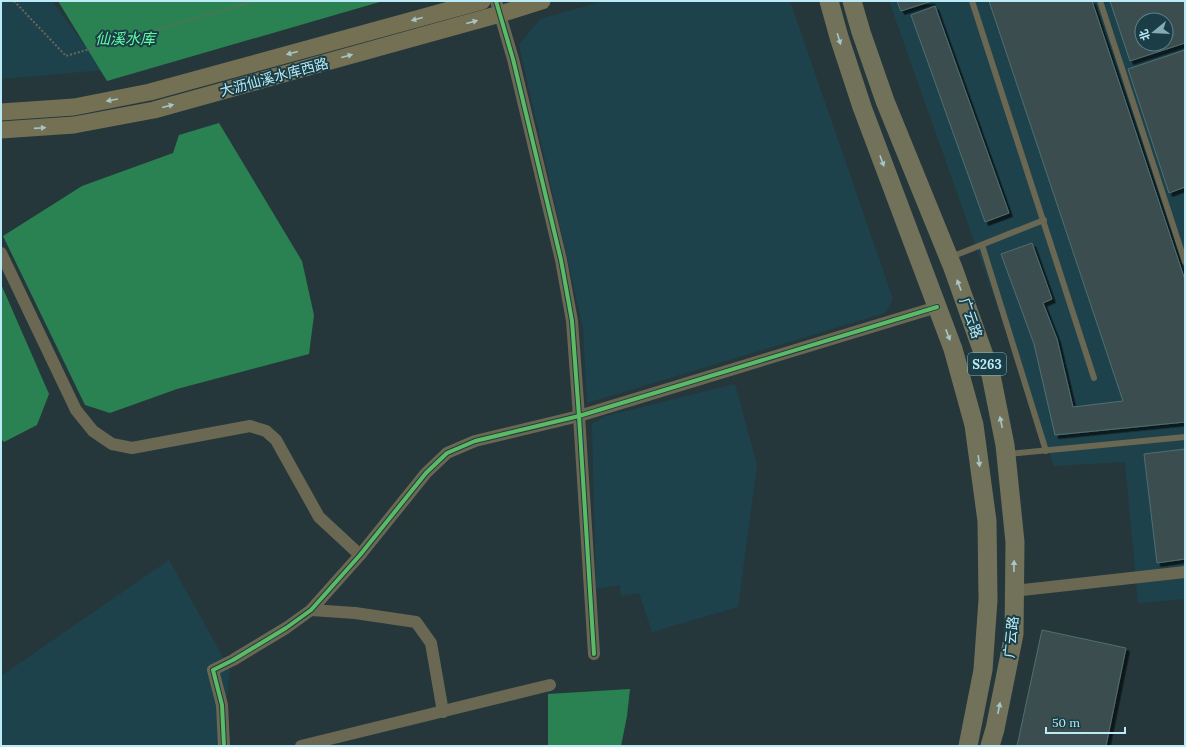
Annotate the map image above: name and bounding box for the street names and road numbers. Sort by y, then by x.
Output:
street label: 大沥仙溪水库西路 [218,54,330,100]
street label: 广云路 [956,295,986,341]
road number: S263 [968,353,1006,375]
street label: 广云路 [1000,615,1022,659]

